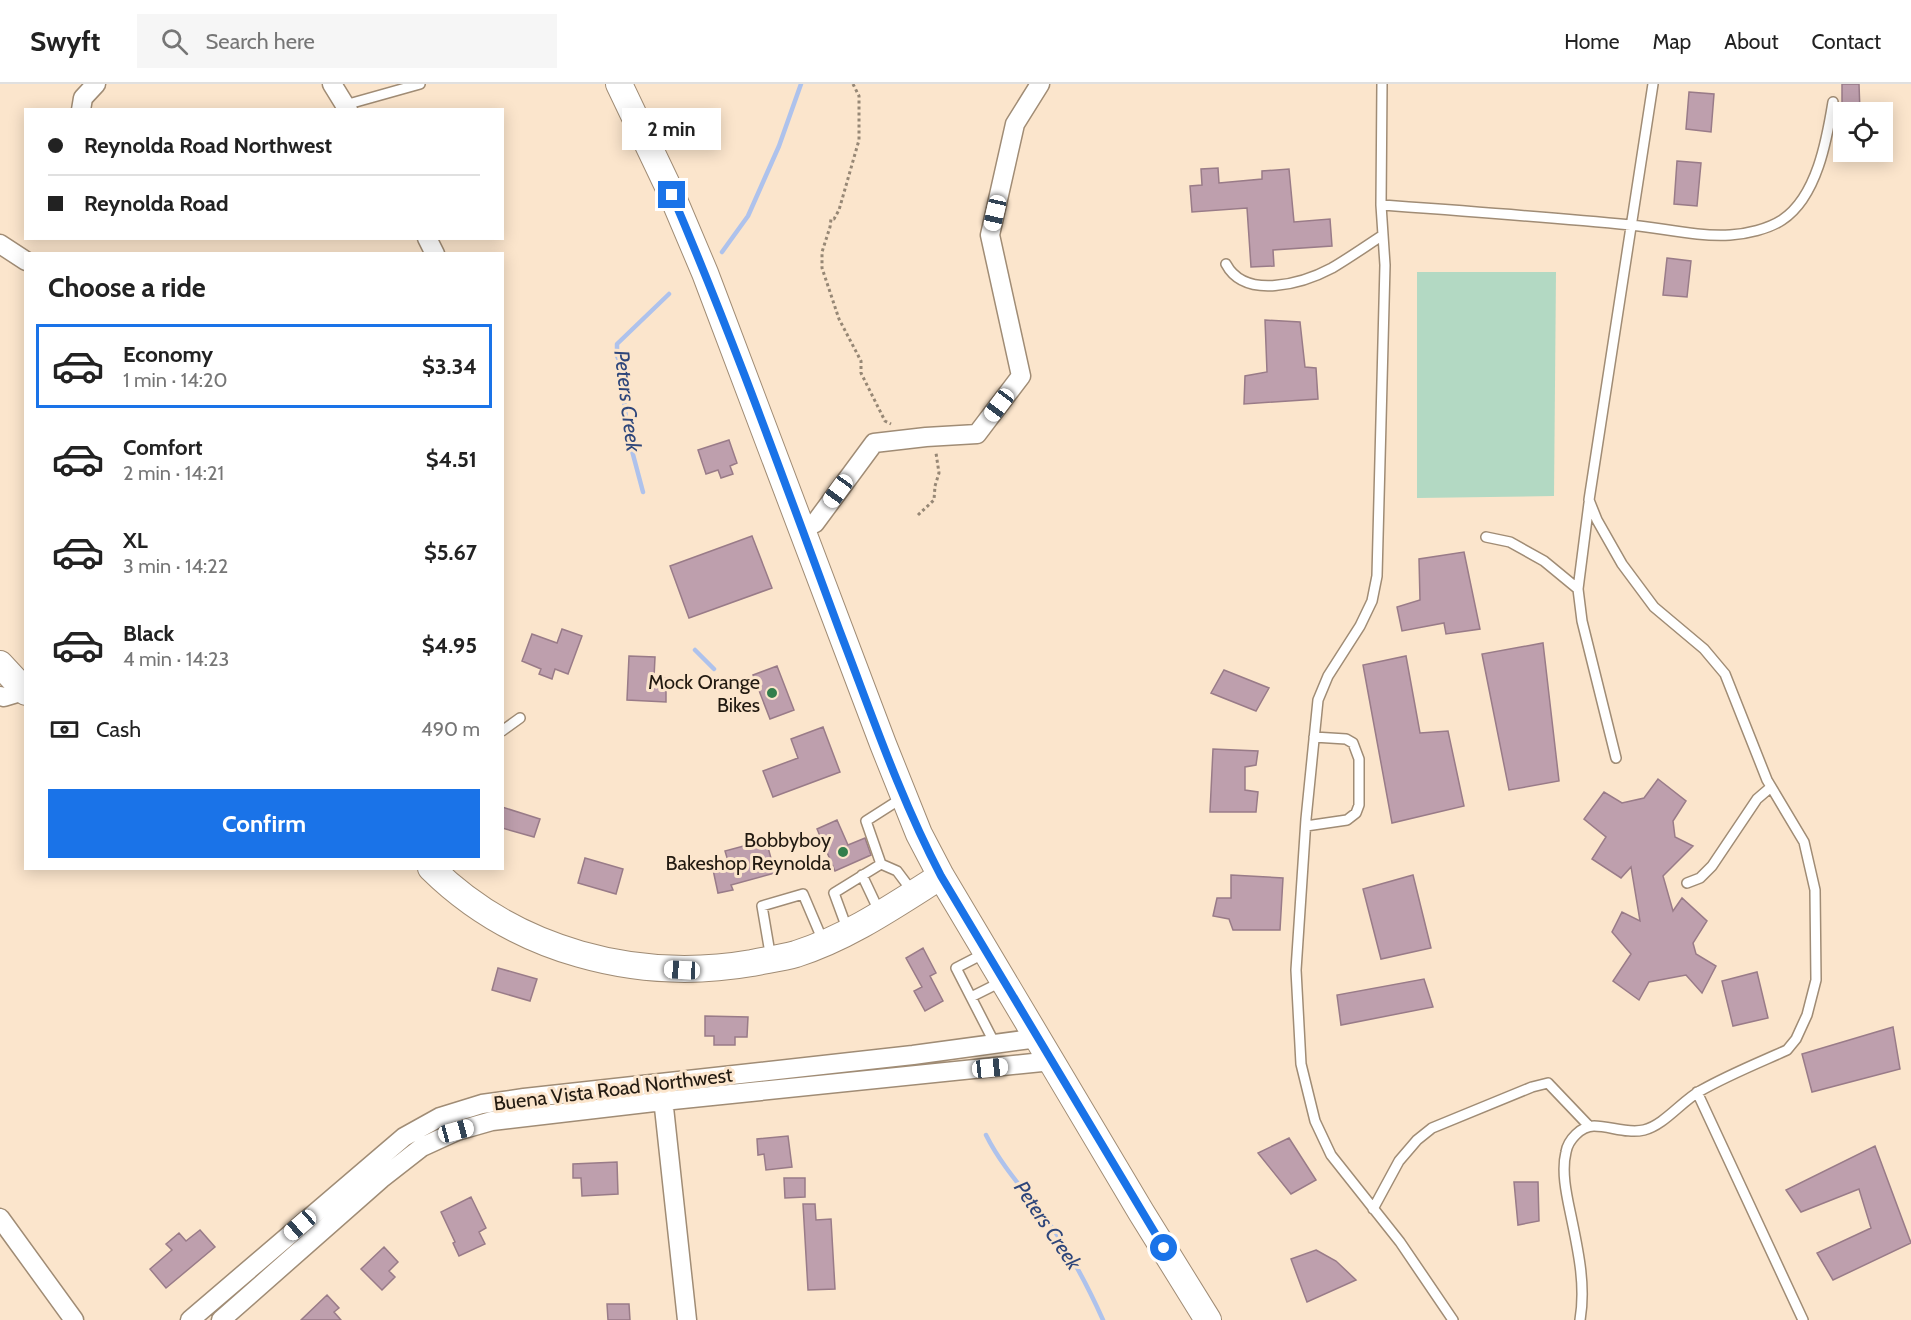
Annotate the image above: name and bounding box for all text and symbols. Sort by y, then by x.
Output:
search box [137,14,557,68]
text: Swyft [30,24,101,58]
icon: search [158,25,191,58]
text: Search here [206,28,315,55]
text: Home [1564,29,1620,54]
text: Map [1653,29,1691,54]
text: About [1724,29,1778,54]
text: Contact [1811,29,1881,54]
map controls [1833,102,1893,162]
button: locate [1833,102,1893,162]
callout: 2 min [622,108,722,150]
text: 2 min [647,117,696,141]
text: Reynolda Road Northwest [84,132,332,159]
route end [658,181,685,208]
text: Reynolda Road [84,190,229,217]
car [982,193,1008,233]
text: Choose a ride [48,271,206,304]
icon: car [51,339,105,393]
text: Economy [123,341,213,368]
water label: Peters Creek [609,349,647,454]
text: $3.34 [422,353,477,380]
text: 1 min · 14:20 [123,368,227,392]
car [981,385,1017,425]
icon: car [51,432,105,486]
text: Comfort [123,434,202,461]
text: $4.51 [426,446,477,473]
text: 2 min · 14:21 [123,461,224,485]
car [820,471,856,511]
icon: car [51,525,105,579]
text: XL [123,527,148,554]
text: $5.67 [424,539,477,566]
text: 3 min · 14:22 [123,554,228,578]
icon: car [51,618,105,672]
text: Black [123,620,174,647]
text: $4.95 [422,632,477,659]
text: 4 min · 14:23 [123,647,229,671]
place label: Mock Orange Bikes [648,670,760,717]
marker: Mock Orange Bikes [765,686,779,700]
icon: cash [48,713,81,746]
text: Cash [96,716,141,743]
text: 490 m [421,717,480,741]
button: Confirm [48,789,480,858]
place label: Bobbyboy Bakeshop Reynolda [666,828,831,875]
marker: Bobbyboy Bakeshop Reynolda [836,845,850,859]
car [664,960,700,980]
car [971,1057,1009,1079]
street label: Buena Vista Road Northwest [492,1062,734,1116]
car [436,1118,476,1144]
water label: Peters Creek [1009,1176,1087,1275]
car [281,1206,319,1244]
route start [1150,1234,1177,1261]

